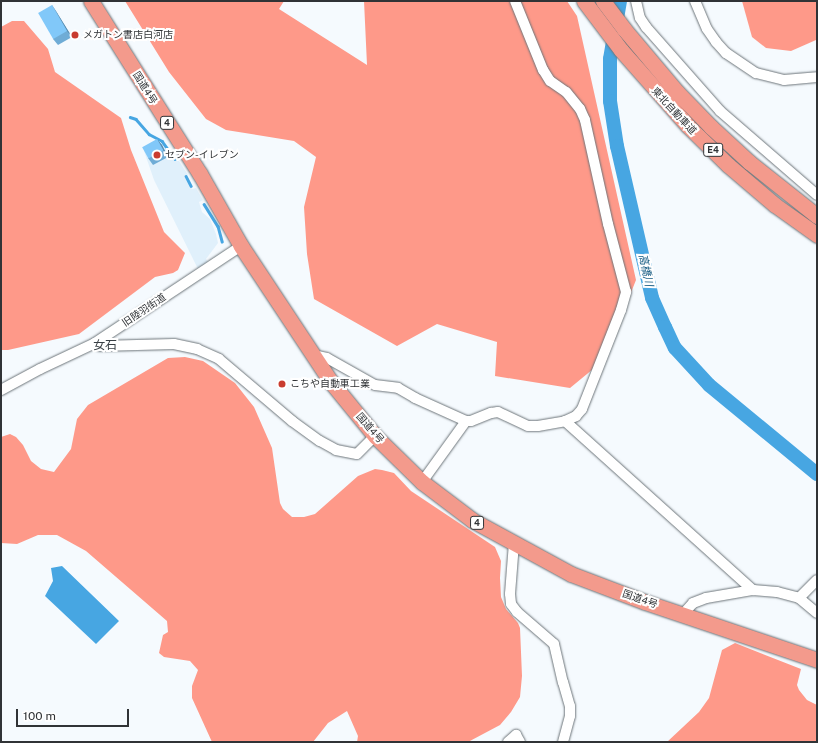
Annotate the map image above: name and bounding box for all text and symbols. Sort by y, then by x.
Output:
place label: メガトン書店白河店 [83,29,173,41]
marker: メガトン書店白河店 [70,30,80,40]
street label: 国道4号 [130,69,160,107]
street label: 東北自動車道 [649,85,699,137]
road number: 4 [160,116,174,130]
road number: E4 [703,143,723,157]
place label: セブン-イレブン [165,149,239,161]
marker: セブン-イレブン [152,150,162,160]
water label: 高橋川 [636,252,656,288]
street label: 旧陸羽街道 [120,291,168,329]
district label: 女石 [93,339,117,353]
place label: こちや自動車工業 [290,378,370,390]
marker: こちや自動車工業 [277,379,287,389]
street label: 国道4号 [354,410,386,446]
road number: 4 [470,516,484,530]
street label: 国道4号 [621,587,659,611]
scale bar [18,701,131,727]
text: 100 m [23,709,56,723]

